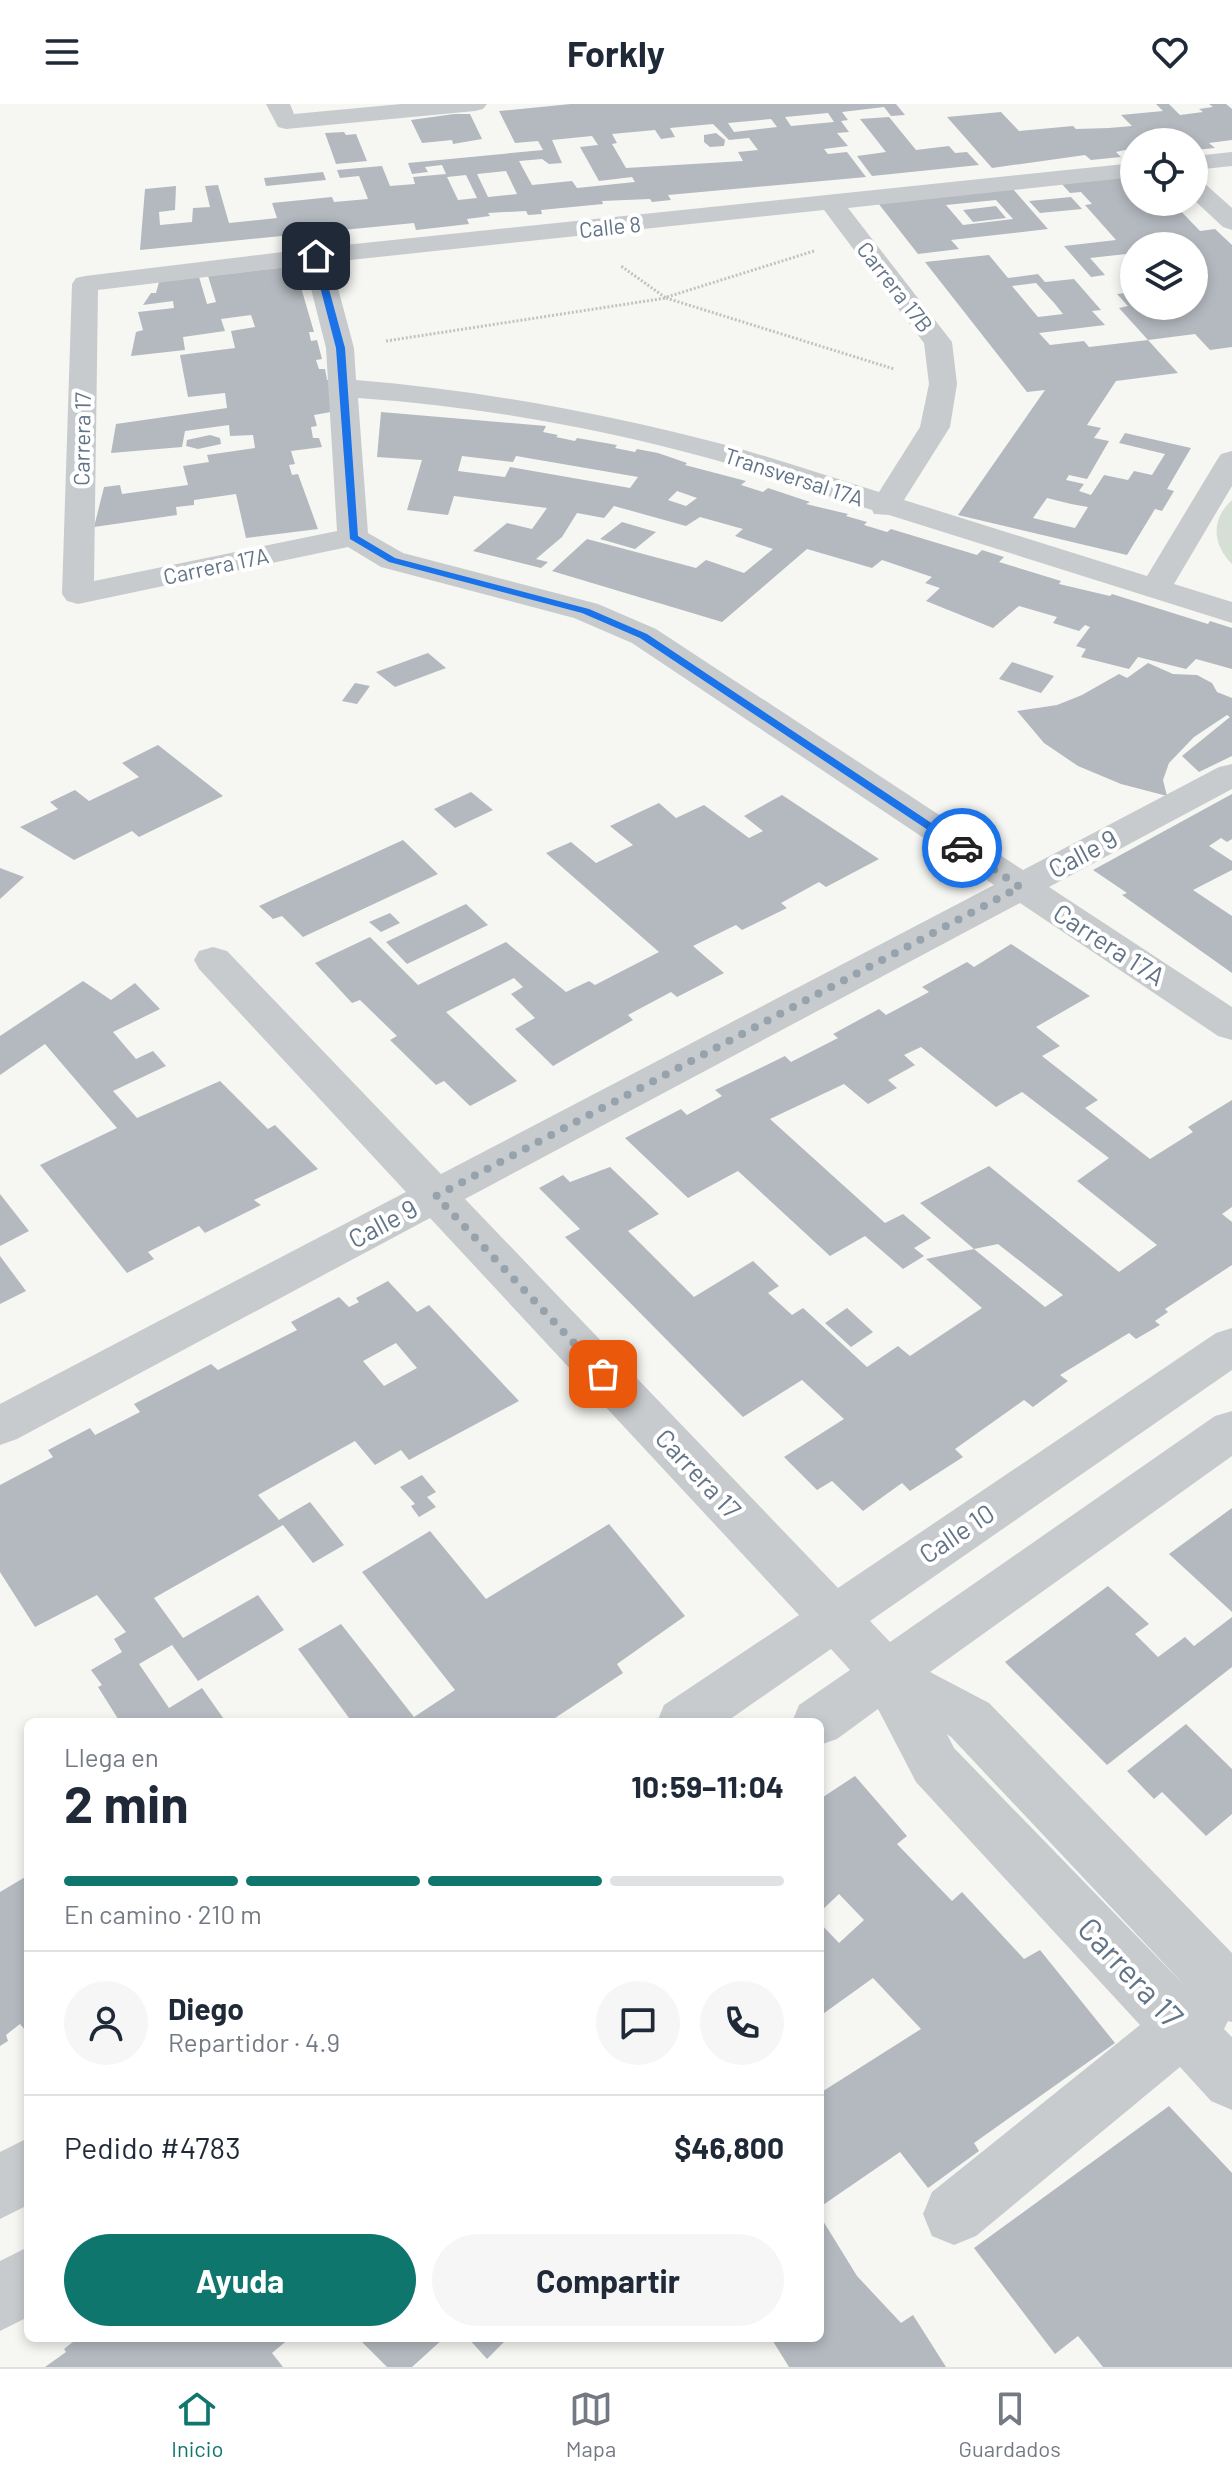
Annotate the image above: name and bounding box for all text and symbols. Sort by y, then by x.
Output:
icon: menu [40,30,84,74]
icon: heart [1148,30,1192,74]
text: Forkly [567,31,665,74]
map controls [1120,128,1208,320]
button: locate [1120,128,1208,216]
street label: Calle 8 [578,210,642,242]
pin [282,222,350,290]
button: layers [1120,232,1208,320]
icon: home [294,234,338,278]
street label: Carrera 17B [852,236,939,337]
street label: Carrera 17 [67,392,95,486]
street label: Transversal 17A [721,441,867,511]
street label: Carrera 17A [161,541,271,589]
courier [922,808,1002,888]
street label: Calle 9 [1043,822,1122,884]
icon: car [940,826,984,870]
street label: Carrera 17A [1048,896,1171,991]
street label: Calle 9 [343,1192,422,1254]
pin [569,1340,637,1408]
icon: bag [581,1352,625,1396]
street label: Carrera 17 [650,1422,748,1524]
street label: Calle 10 [913,1497,1000,1569]
text: Llega en [64,1741,159,1772]
text: 10:59–11:04 [631,1768,784,1804]
text: 2 min [64,1771,189,1833]
text: En camino · 210 m [64,1898,262,1929]
street label: Carrera 17 [1071,1909,1192,2034]
button: person [64,1981,148,2065]
button: chat [596,1981,680,2065]
button: phone [700,1981,784,2065]
text: Diego [168,1990,244,2026]
text: Repartidor · 4.9 [168,2026,340,2057]
text: Pedido #4783 [64,2129,241,2165]
text: $46,800 [674,2129,784,2165]
button: Ayuda [64,2234,416,2326]
button: Compartir [432,2234,784,2326]
tab: Inicio [171,2387,223,2461]
tab: Mapa [566,2387,616,2461]
tab: Guardados [959,2387,1061,2461]

